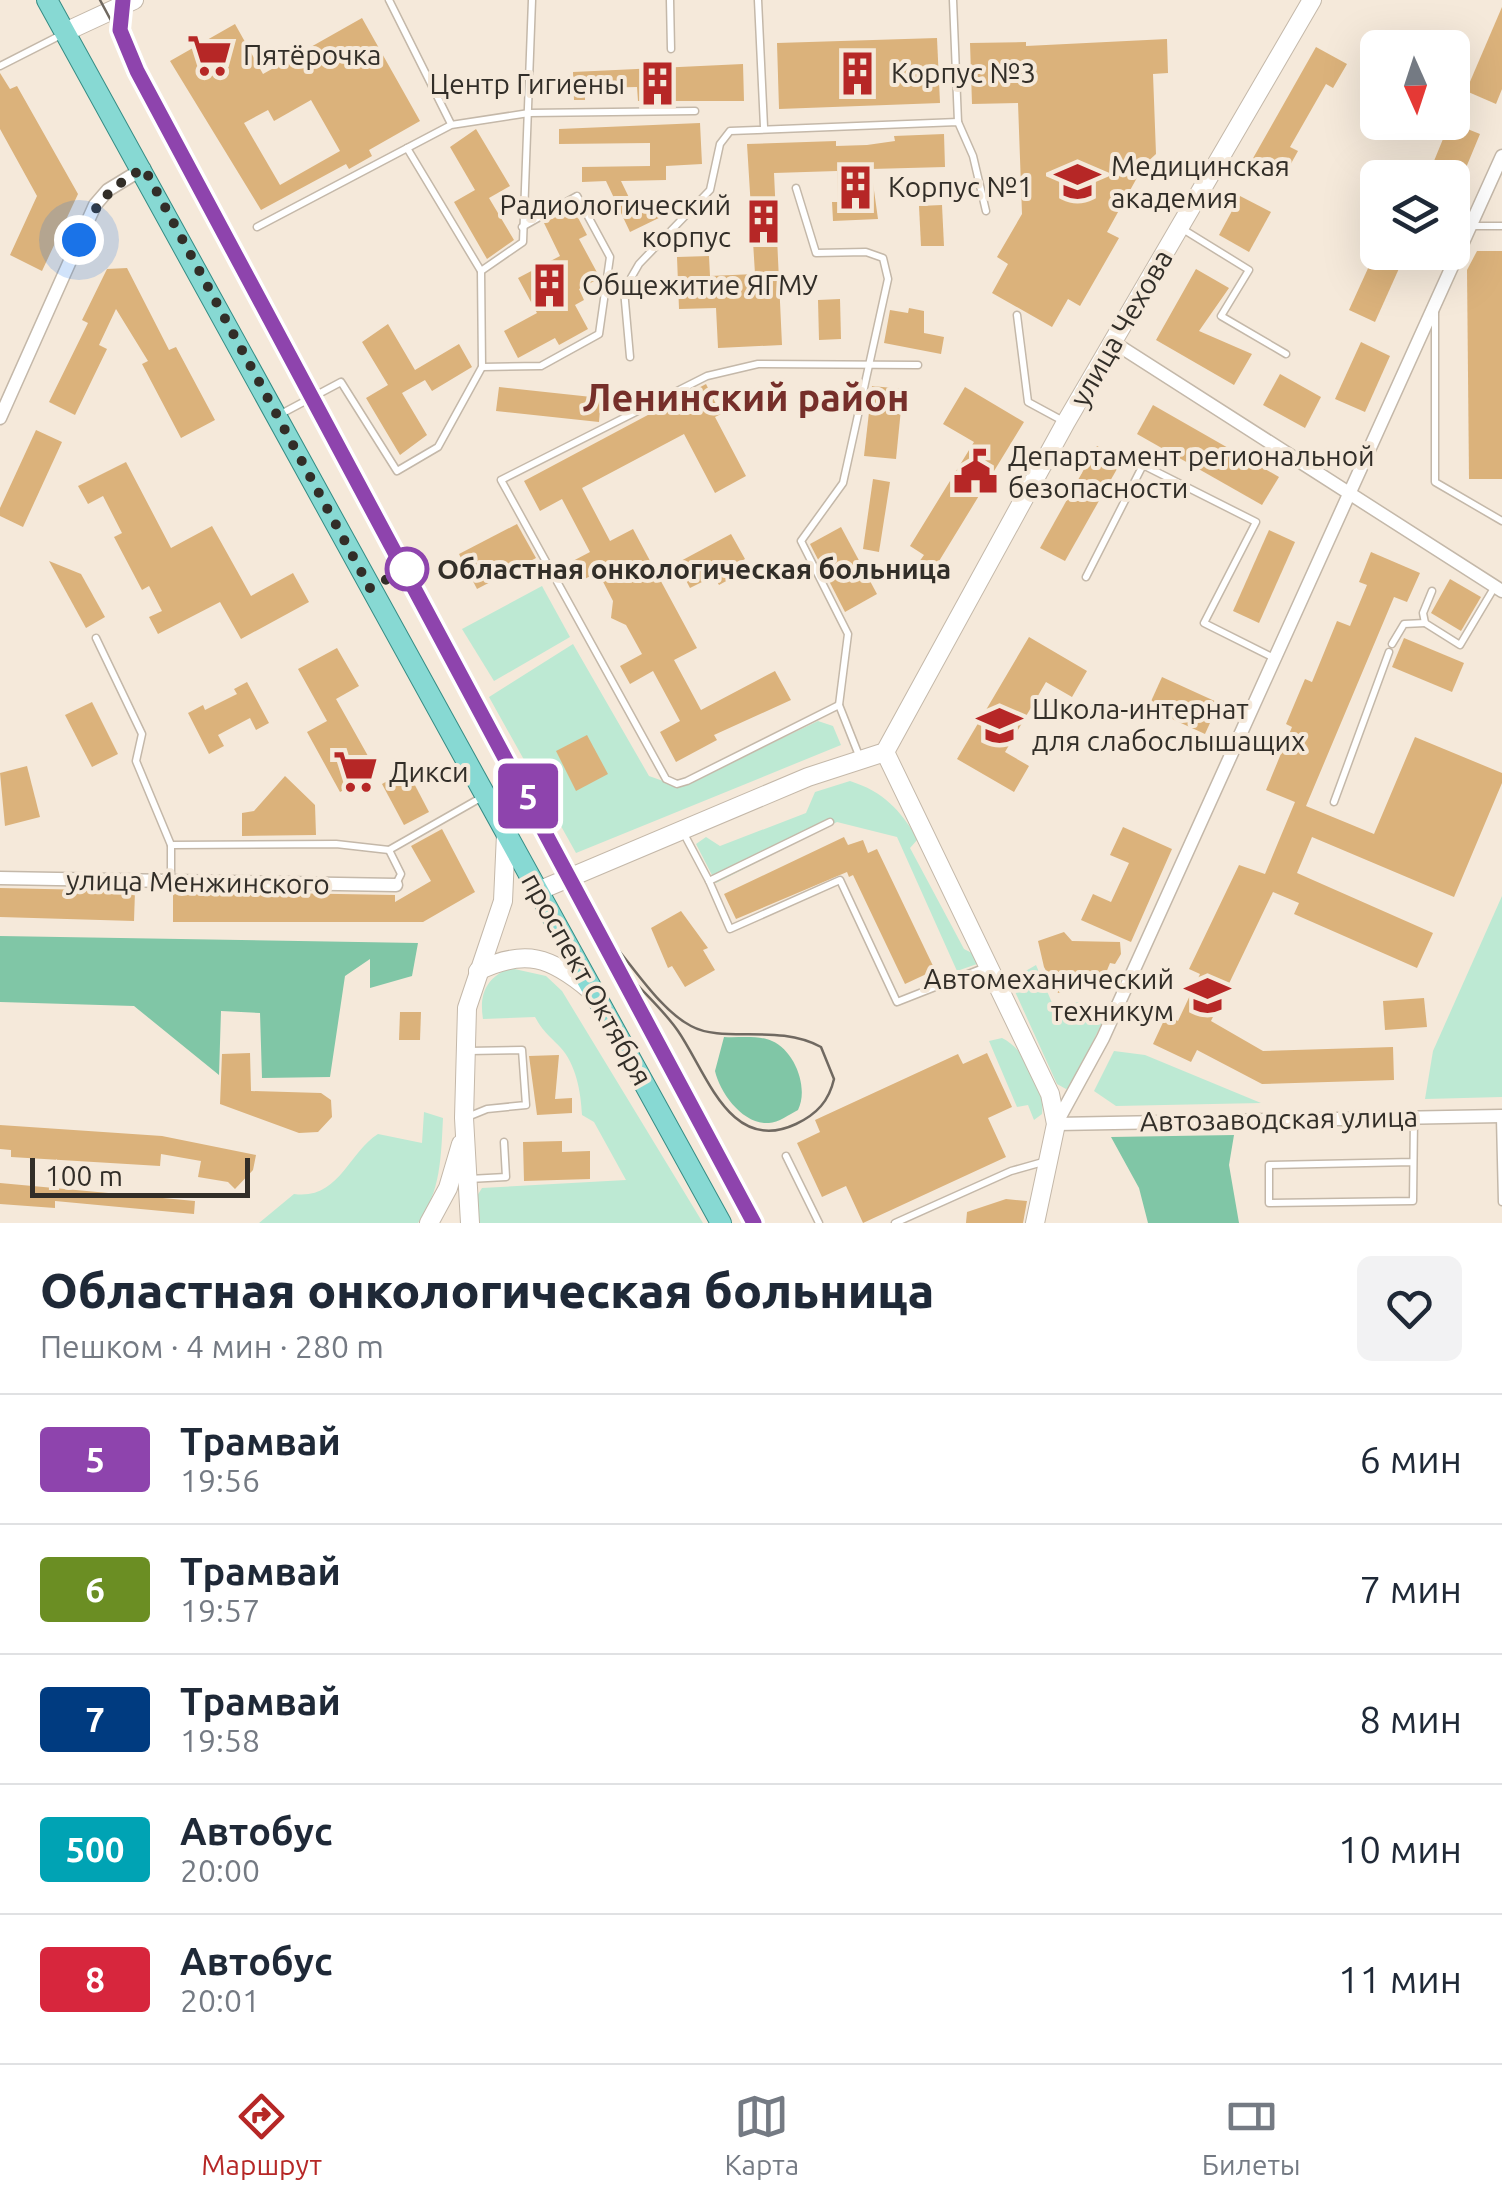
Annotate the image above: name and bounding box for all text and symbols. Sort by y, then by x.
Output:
north arrow [1360,30,1470,140]
map controls [1360,30,1470,270]
supermarket icon: Пятёрочка [186,31,234,79]
place label: Пятёрочка [243,39,382,70]
building icon: Корпус №3 [834,49,882,97]
place label: Корпус №3 [891,57,1036,88]
building icon: Центр Гигиены [634,60,682,108]
place label: Центр Гигиены [429,68,625,99]
place label: Медицинская академия [1111,150,1290,213]
school or university icon: Медицинская академия [1054,158,1102,206]
button: layers [1360,160,1470,270]
building icon: Корпус №1 [831,163,879,211]
place label: Корпус №1 [888,171,1033,202]
place label: Радиологический корпус [499,189,731,252]
building icon: Радиологический корпус [740,197,788,245]
your location [54,215,104,265]
street label: улица Чехова [1063,244,1178,412]
building icon: Общежитие ЯГМУ [525,261,573,309]
place label: Общежитие ЯГМУ [582,269,818,300]
district label: Ленинский район [583,376,909,418]
place label: Департамент региональной безопасности [1008,440,1375,503]
public building icon: Департамент региональной безопасности [951,448,999,496]
marker: Областная онкологическая больница [386,548,428,590]
place label: Областная онкологическая больница [437,553,951,584]
place label: Школа-интернат для слабослышащих [1032,693,1305,756]
school or university icon: Школа-интернат для слабослышащих [975,701,1023,749]
supermarket icon: Дикси [332,748,380,796]
place label: Дикси [389,756,469,787]
line badge: 5 [496,764,560,828]
text: 5 [518,776,538,816]
street label: улица Менжинского [66,864,330,899]
street label: проспект Октября [516,867,659,1090]
place label: Автомеханический техникум [924,963,1174,1026]
school or university icon: Автомеханический техникум [1183,971,1231,1019]
street label: Автозаводская улица [1140,1101,1418,1136]
scale bar [30,1153,250,1198]
text: 100 m [45,1160,123,1191]
button: heart [1357,1256,1462,1361]
text: Областная онкологическая больница [40,1263,934,1317]
text: Пешком · 4 мин · 280 m [40,1328,384,1364]
text: Трамвай [180,1420,341,1462]
text: 6 мин [1360,1438,1462,1480]
text: 5 [85,1439,105,1479]
text: 19:56 [180,1462,260,1498]
text: Трамвай [180,1550,341,1592]
text: 7 мин [1360,1568,1462,1610]
text: 6 [85,1569,105,1609]
text: 19:57 [180,1592,260,1628]
text: Трамвай [180,1680,341,1722]
text: 8 мин [1360,1698,1462,1740]
text: 7 [85,1699,105,1739]
text: 19:58 [180,1722,260,1758]
text: Автобус [180,1810,333,1852]
text: 10 мин [1338,1828,1462,1870]
text: 500 [65,1829,125,1869]
text: 20:00 [180,1852,260,1888]
text: Автобус [180,1940,333,1982]
text: 11 мин [1338,1958,1462,2000]
text: 8 [85,1959,105,1999]
text: 20:01 [180,1982,260,2018]
tab: Маршрут [201,2089,322,2180]
tab: Карта [725,2089,799,2180]
tab: Билеты [1202,2089,1301,2180]

